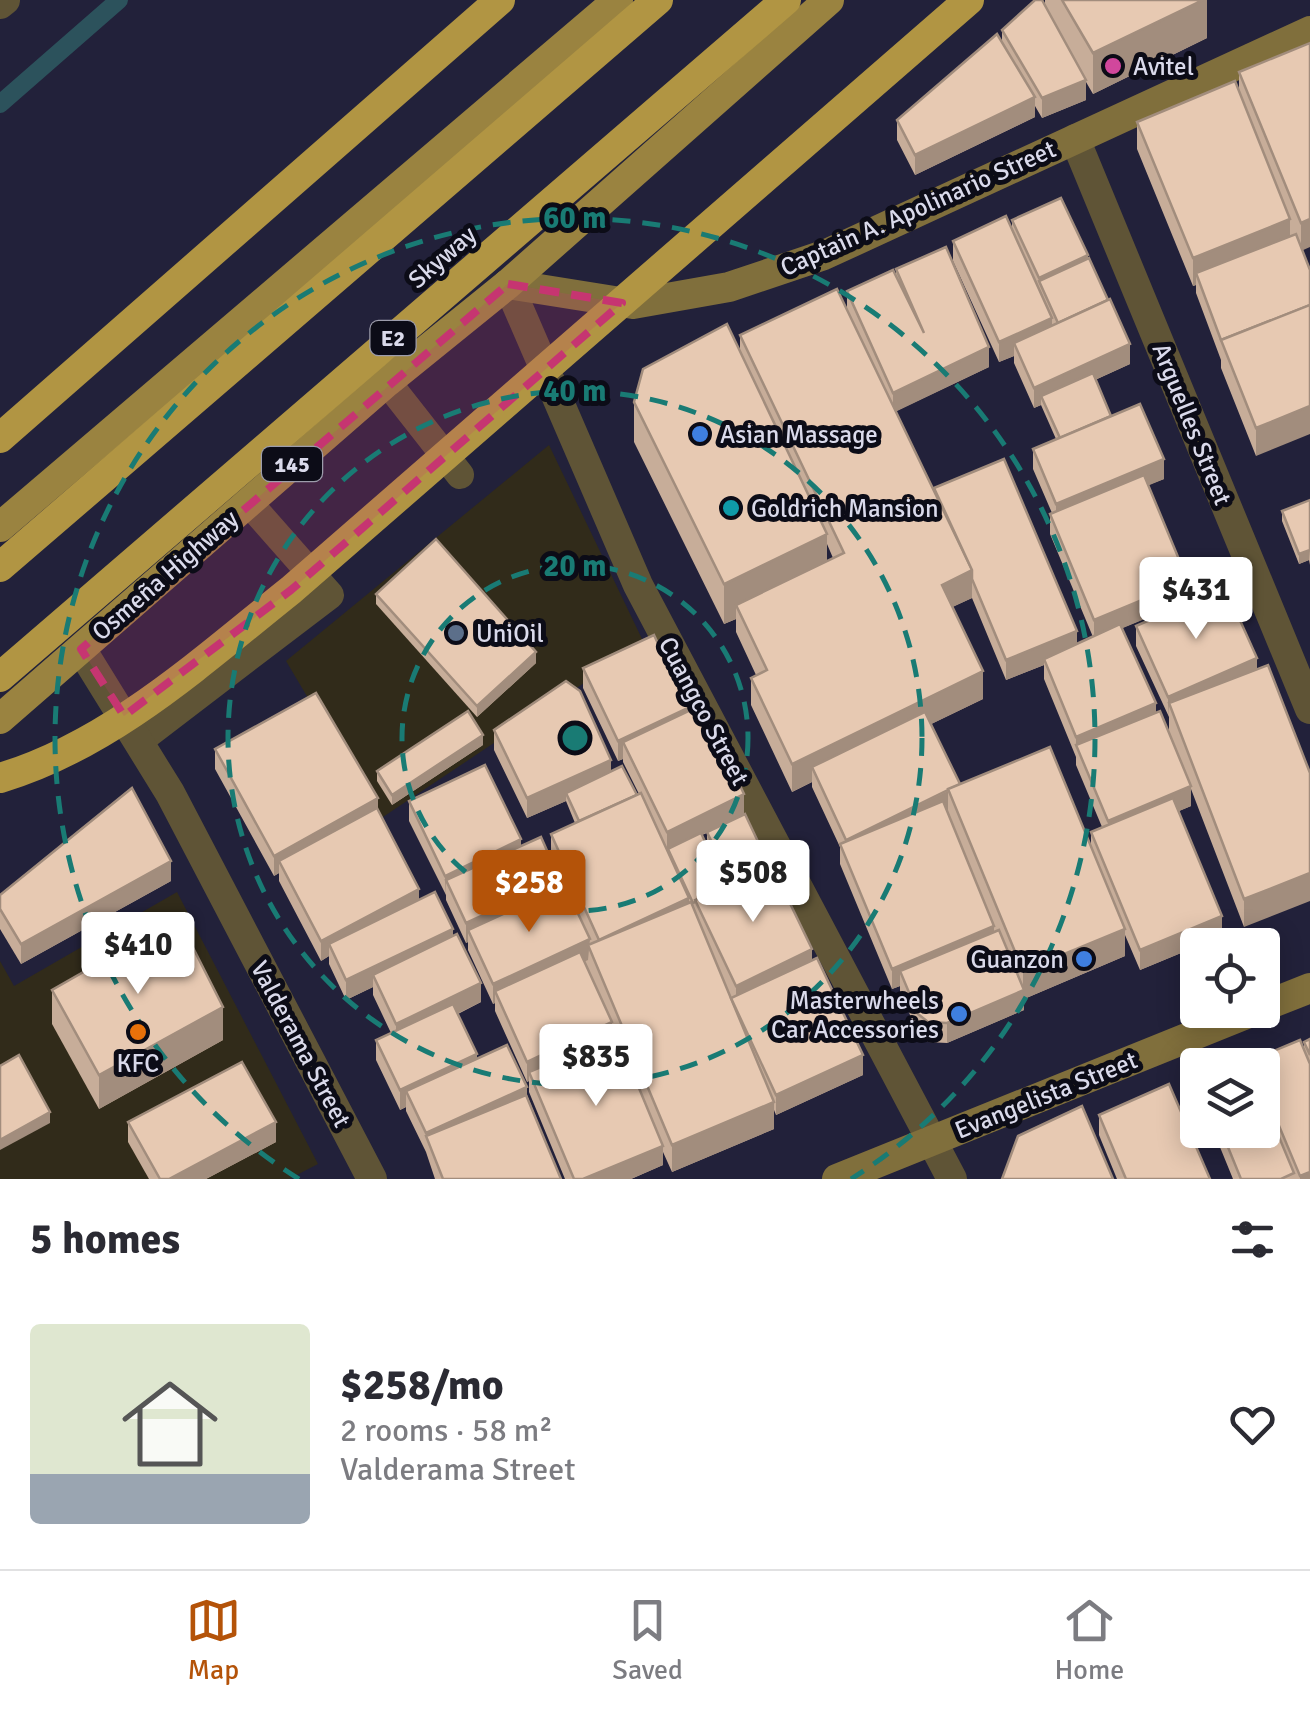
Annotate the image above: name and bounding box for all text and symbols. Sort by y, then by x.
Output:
place label: Avitel [1133,51,1194,82]
marker: Avitel [1102,55,1124,77]
street label: Captain A. Apolinario Street [775,133,1061,283]
text: 60 m [543,200,607,237]
street label: Skyway [402,219,483,295]
road number: E2 [370,321,416,355]
street label: Arguelles Street [1145,339,1239,510]
text: 40 m [543,373,607,410]
place label: Asian Massage [720,419,878,450]
marker: Asian Massage [689,423,711,445]
road number: 145 [262,447,322,481]
place label: Goldrich Mansion [751,493,939,524]
marker: Goldrich Mansion [720,497,742,519]
street label: Osmeña Highway [86,503,245,647]
text: 20 m [543,548,607,585]
pin: $431 [1137,557,1255,642]
text: $431 [1161,570,1231,609]
place label: UniOil [476,618,544,649]
marker: UniOil [445,622,467,644]
street label: Cuangco Street [652,632,756,791]
centre of rings [557,720,593,756]
pin: $508 [694,840,812,925]
pin: $258 [470,850,588,935]
text: $508 [718,853,788,892]
text: $258 [494,863,564,902]
pin: $410 [79,912,197,997]
text: $410 [103,925,173,964]
map controls [1180,928,1280,1148]
button: locate [1180,928,1280,1028]
place label: Guanzon [970,944,1064,975]
marker: Guanzon [1073,948,1095,970]
street label: Valderama Street [244,956,358,1133]
place label: Masterwheels Car Accessories [771,985,939,1045]
marker: Masterwheels Car Accessories [948,1003,970,1025]
marker: KFC [127,1021,149,1043]
pin: $835 [537,1024,655,1109]
text: $835 [561,1037,631,1076]
street label: Evangelista Street [950,1044,1142,1146]
place label: KFC [117,1048,159,1079]
button: layers [1180,1048,1280,1148]
icon: filters [1225,1212,1280,1267]
text: 5 homes [30,1214,180,1265]
text: $258/mo [340,1360,504,1411]
icon: home [110,1364,230,1484]
icon: heart [1225,1397,1280,1452]
text: 2 rooms · 58 m² [340,1411,553,1450]
text: Valderama Street [340,1450,575,1489]
tab: Map [186,1593,241,1687]
tab: Saved [612,1593,683,1687]
tab: Home [1054,1593,1124,1687]

